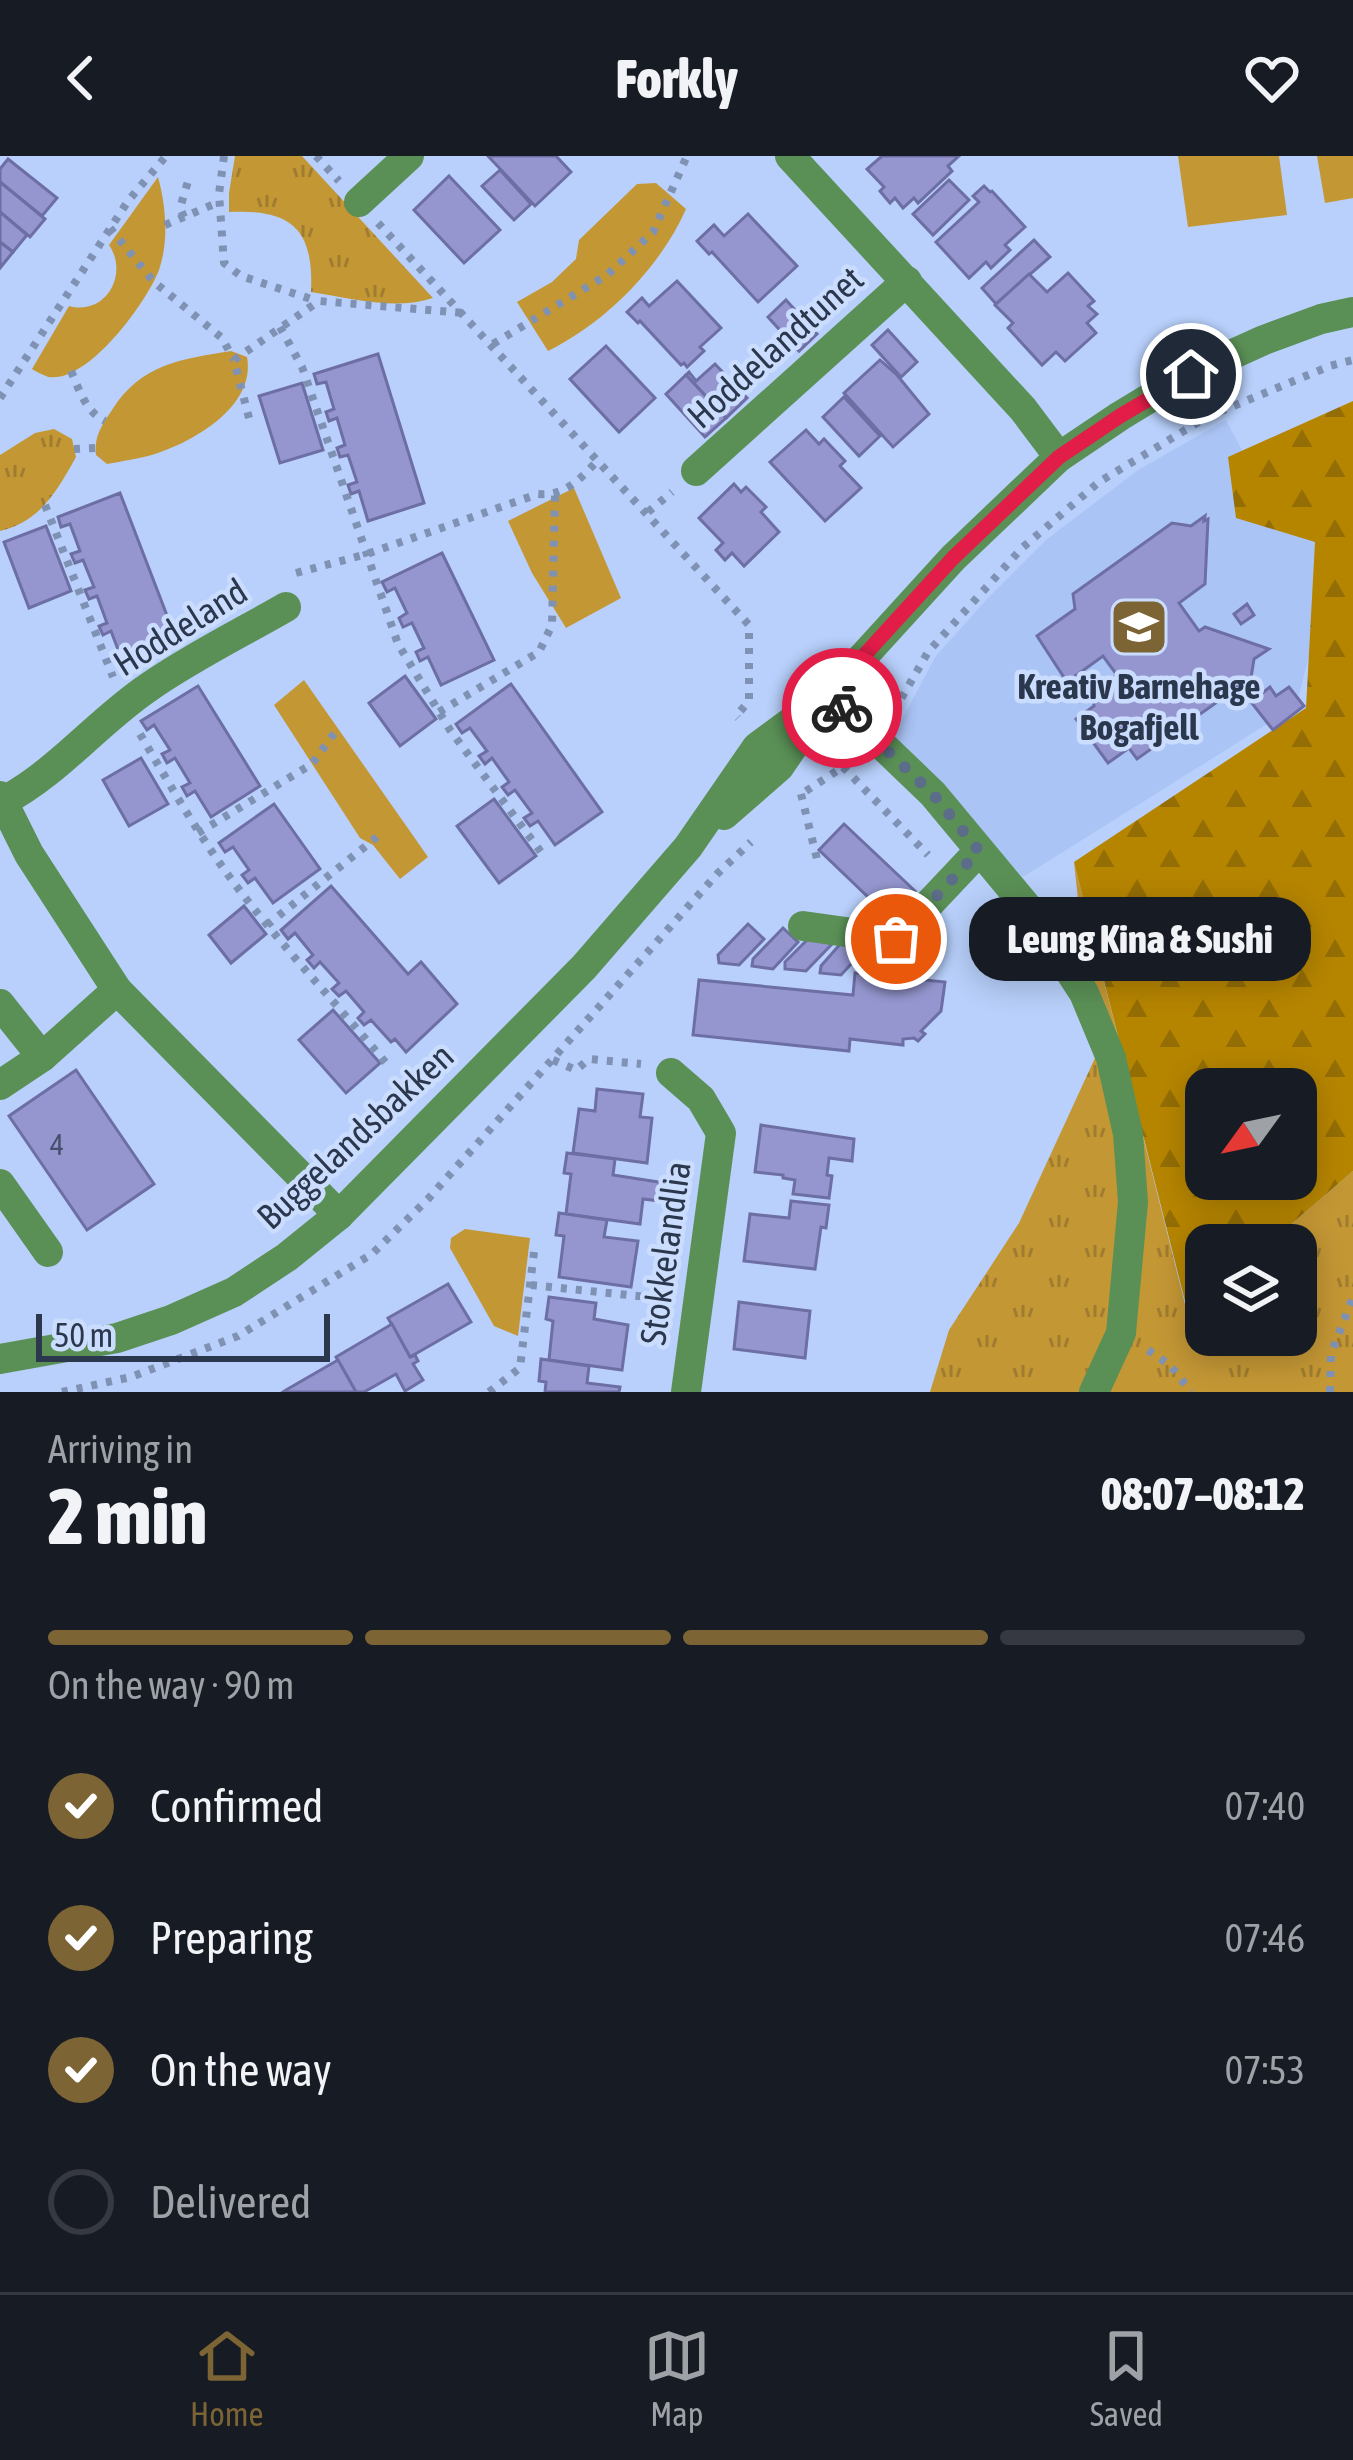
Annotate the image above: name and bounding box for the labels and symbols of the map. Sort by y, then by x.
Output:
street label: Hoddelandtunet [679,257,871,437]
pin [1140,323,1242,425]
street label: Hoddeland [106,570,254,684]
school or university icon: Kreativ Barnehage Bogafjell [1108,596,1170,658]
courier [782,648,902,768]
place label: Kreativ Barnehage Bogafjell [1017,665,1261,748]
pin [845,888,947,990]
callout: Leung Kina & Sushi [968,897,1310,981]
street label: Buggelandsbakken [248,1035,462,1237]
north arrow [1185,1068,1317,1200]
house number: 4 [50,1127,64,1161]
street label: Stokkelandlia [631,1159,699,1347]
scale bar [36,1308,330,1361]

